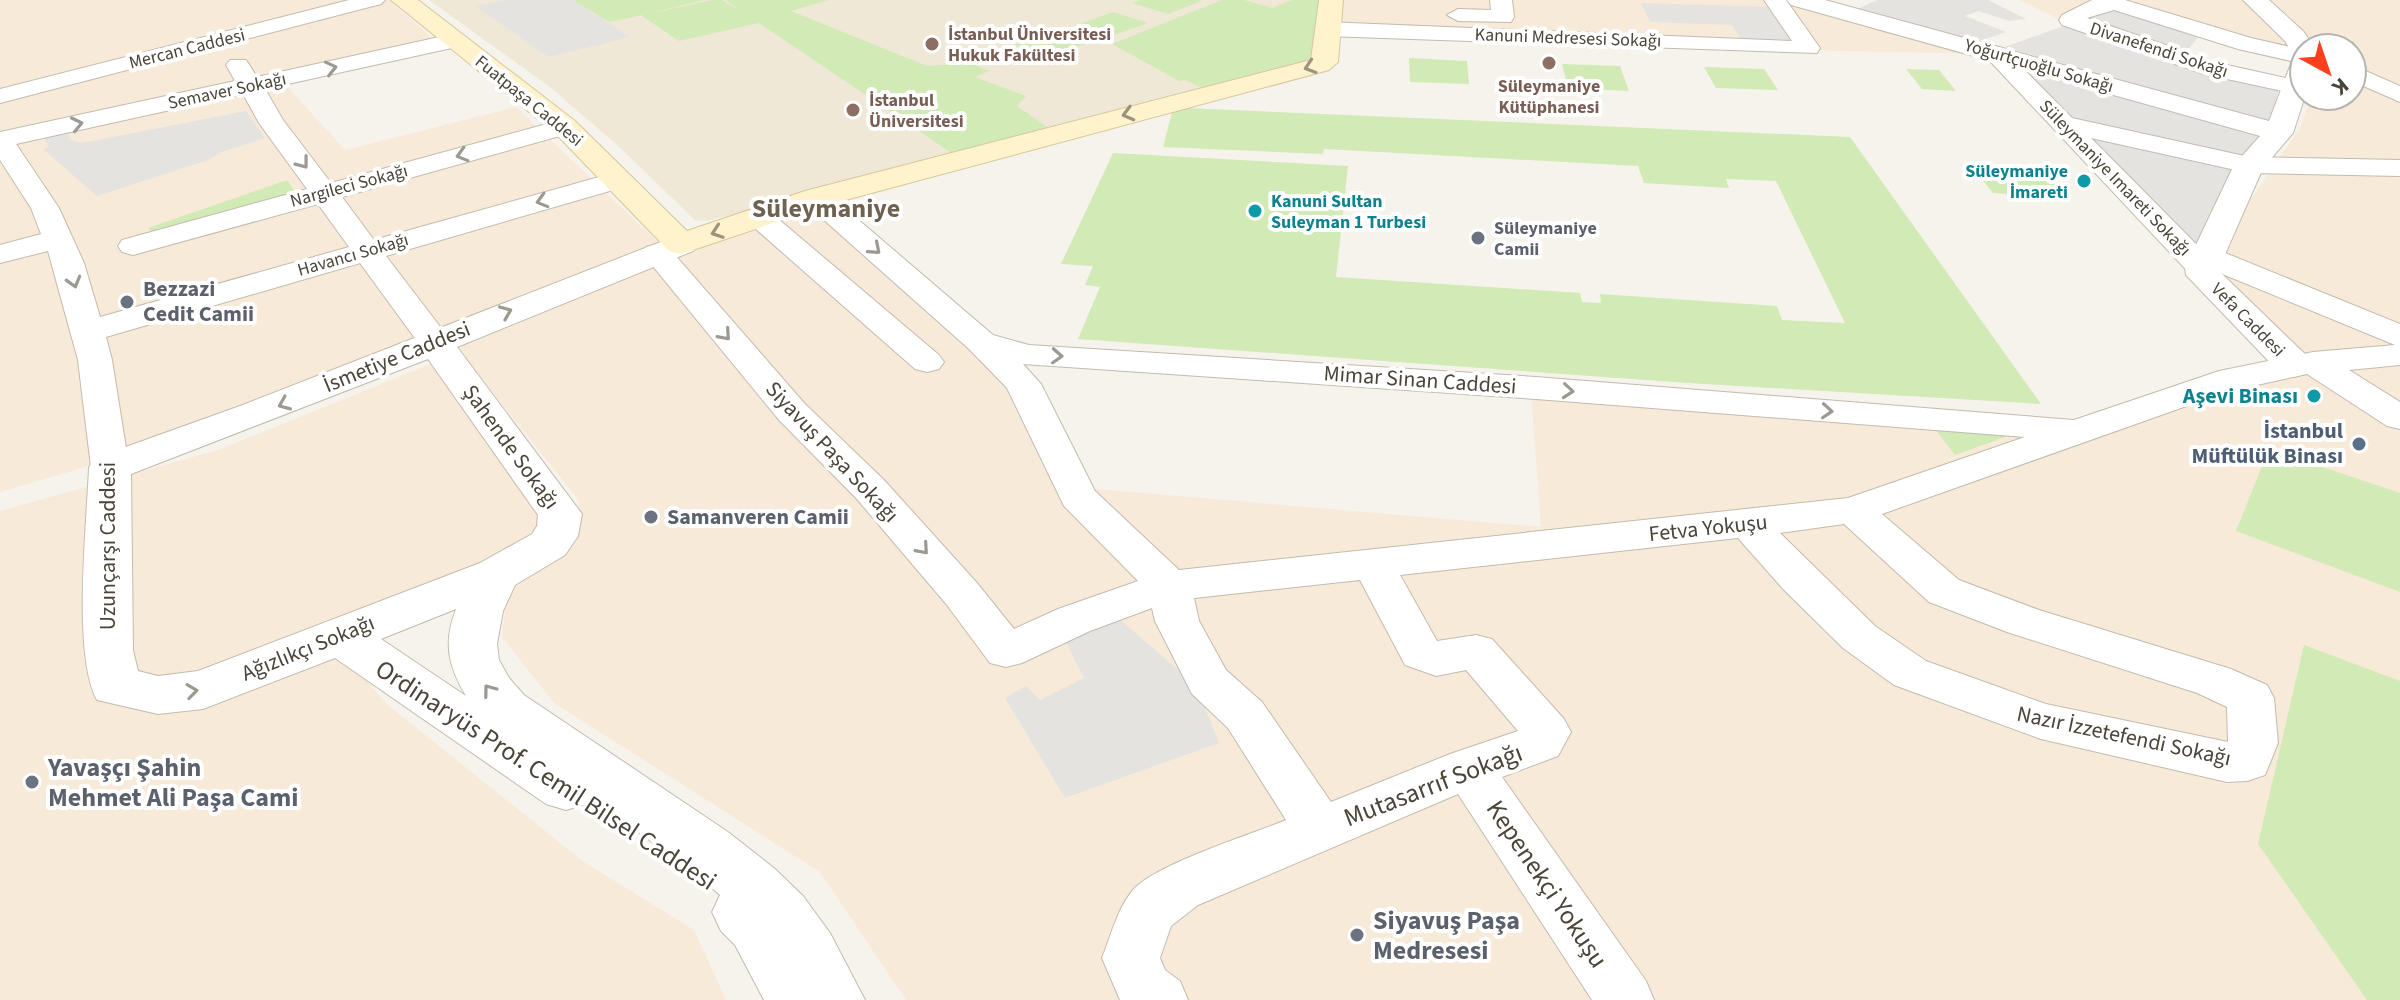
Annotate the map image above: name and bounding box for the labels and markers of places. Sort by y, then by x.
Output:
place label: İstanbul Üniversitesi Hukuk Fakültesi [948,22,1111,68]
marker: İstanbul Üniversitesi Hukuk Fakültesi [923,35,941,53]
marker: Süleymaniye Kütüphanesi [1540,54,1558,72]
place label: Süleymaniye Kütüphanesi [1498,74,1600,120]
place label: İstanbul Üniversitesi [869,88,964,134]
marker: İstanbul Üniversitesi [844,101,862,119]
place label: Süleymaniye İmareti [1965,159,2068,205]
marker: Süleymaniye İmareti [2075,172,2093,190]
place label: Kanuni Sultan Suleyman 1 Turbesi [1271,189,1426,235]
marker: Kanuni Sultan Suleyman 1 Turbesi [1246,202,1264,220]
place label: Süleymaniye Camii [1494,216,1597,262]
marker: Süleymaniye Camii [1469,229,1487,247]
place label: Bezzazi Cedit Camii [143,273,254,330]
marker: Bezzazi Cedit Camii [118,293,136,311]
place label: Aşevi Binası [2182,380,2298,412]
marker: Aşevi Binası [2305,387,2323,405]
place label: İstanbul Müftülük Binası [2191,415,2344,472]
marker: İstanbul Müftülük Binası [2350,435,2368,453]
place label: Samanveren Camii [667,501,849,533]
marker: Samanveren Camii [642,508,660,526]
place label: Yavaşçı Şahin Mehmet Ali Paşa Cami [47,749,299,816]
marker: Yavaşçı Şahin Mehmet Ali Paşa Cami [23,773,41,791]
place label: Siyavuş Paşa Medresesi [1373,902,1520,969]
marker: Siyavuş Paşa Medresesi [1348,926,1366,944]

